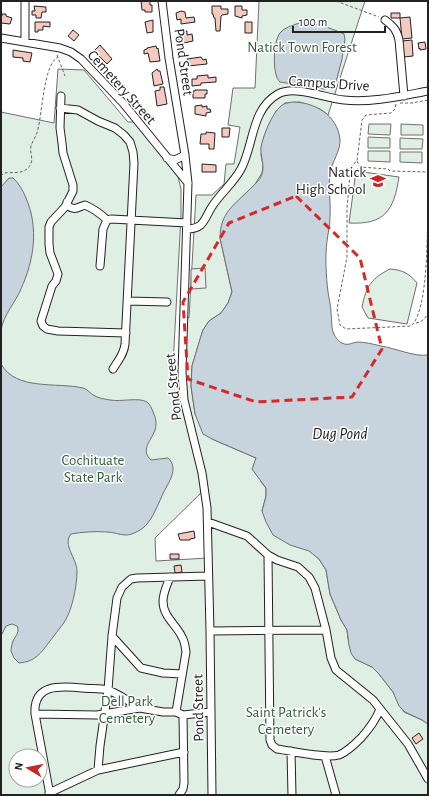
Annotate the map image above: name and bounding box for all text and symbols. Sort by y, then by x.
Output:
scale bar [293,8,385,34]
text: 100 m [299,16,327,28]
street label: Pond Street [171,28,196,97]
park label: Natick Town Forest [247,40,357,55]
street label: Cemetery Street [85,47,159,127]
street label: Campus Drive [288,73,370,94]
place label: Natick High School [296,165,366,197]
school or university icon: Natick High School [369,172,387,190]
street label: Pond Street [162,352,184,421]
water label: Dug Pond [312,426,368,442]
park label: Cochituate State Park [62,453,125,485]
street label: Pond Street [190,674,207,742]
park label: Dell Park Cemetery [99,694,156,726]
park label: Saint Patrick's Cemetery [246,705,326,737]
north arrow [8,748,48,788]
text: N [13,762,25,771]

